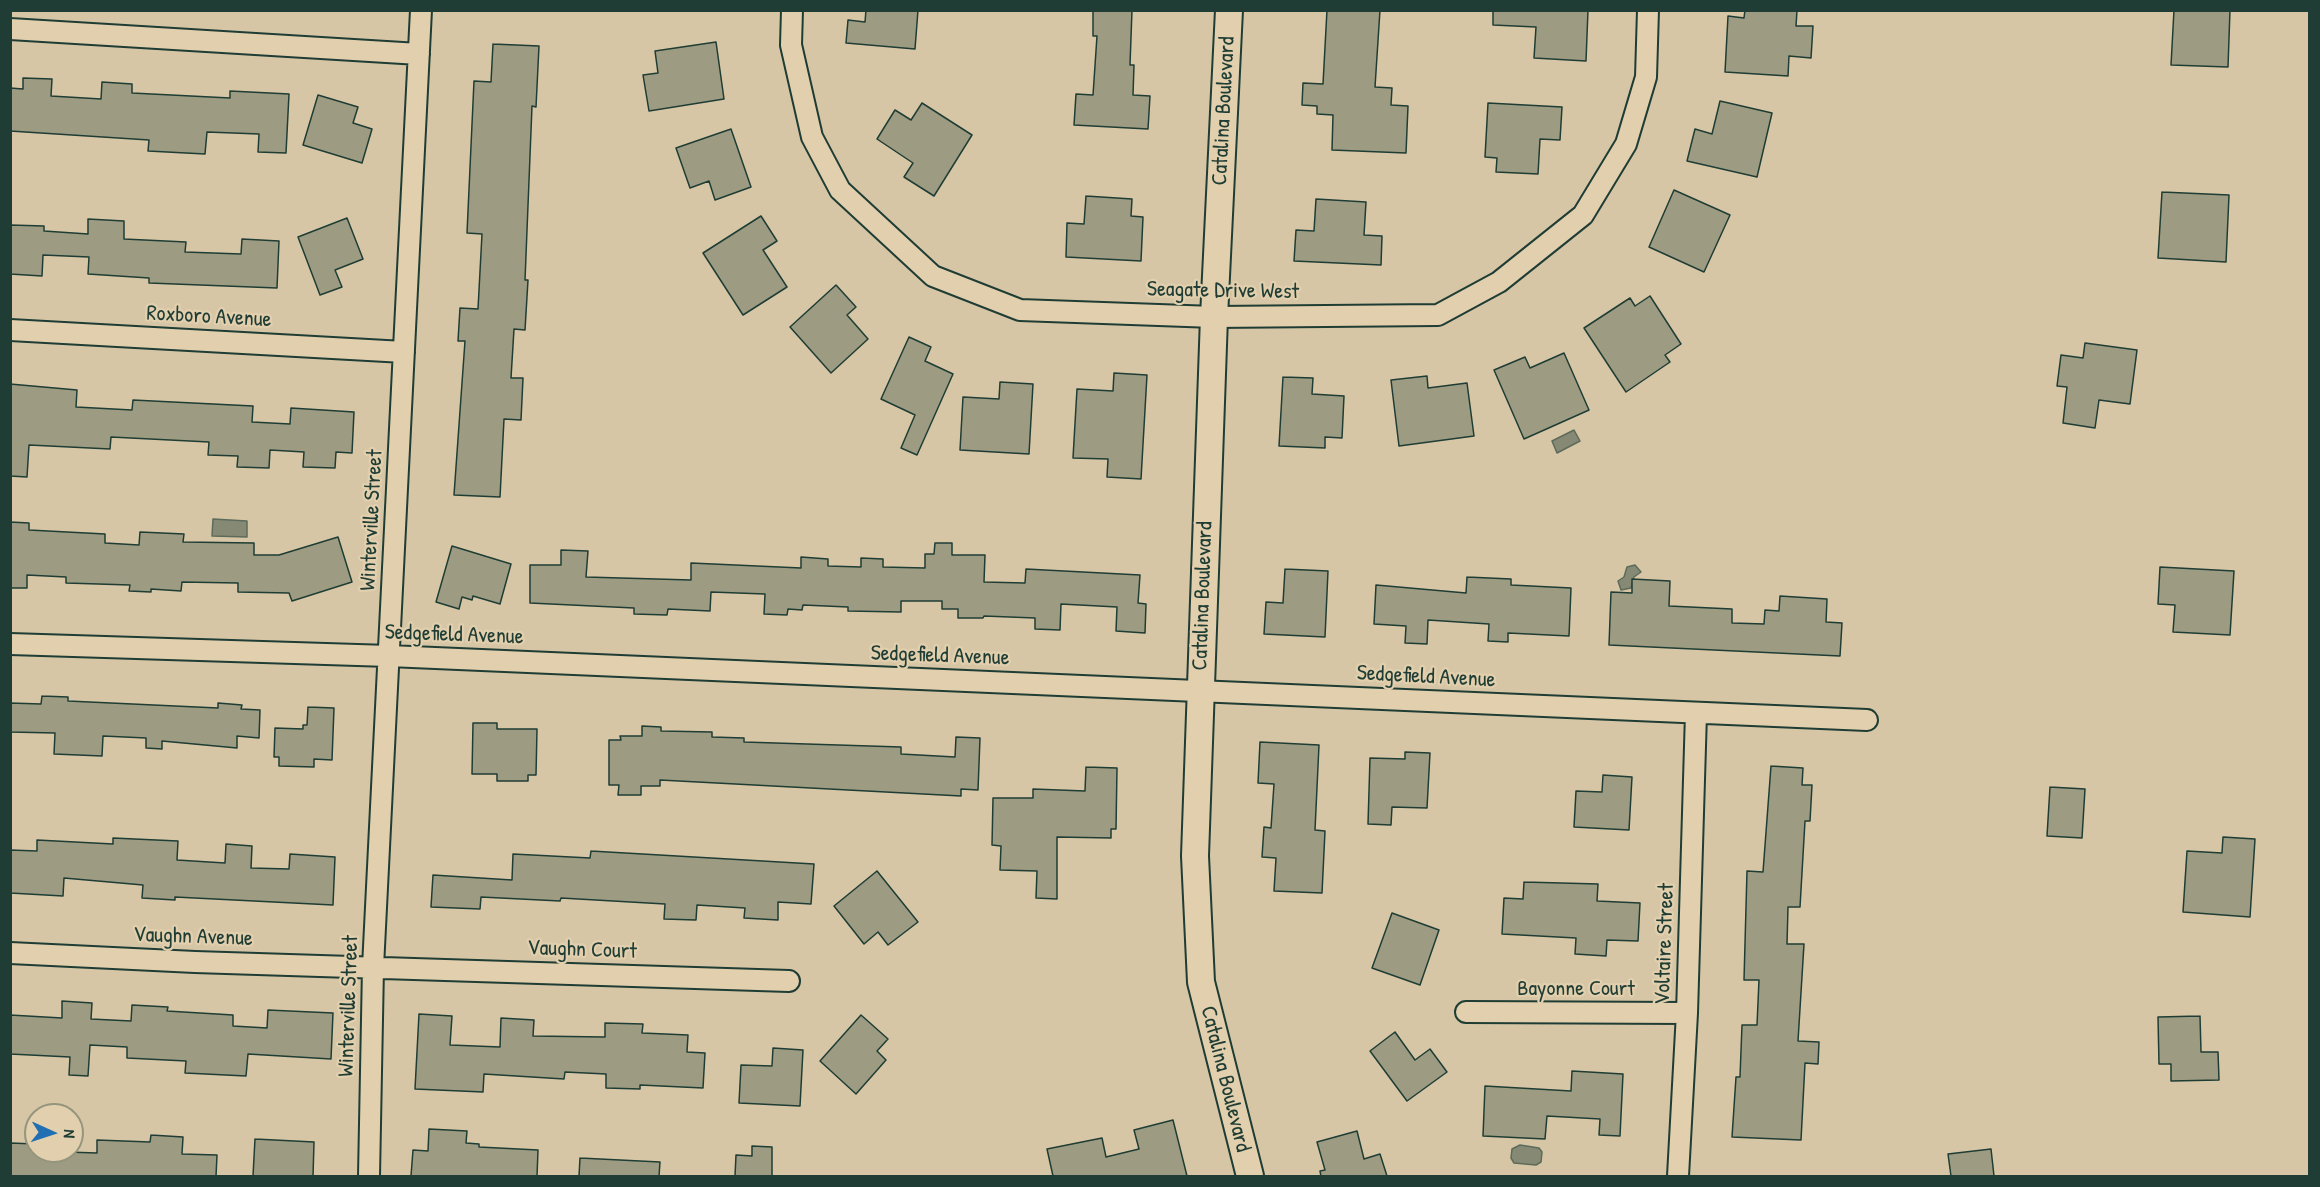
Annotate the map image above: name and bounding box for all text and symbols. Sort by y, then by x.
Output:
street label: Catalina Boulevard [1207,36,1241,186]
street label: Seagate Drive West [1147,276,1299,306]
street label: Roxboro Avenue [146,301,272,333]
street label: Winterville Street [355,449,389,591]
street label: Catalina Boulevard [1187,521,1219,671]
street label: Sedgefield Avenue [384,619,524,651]
street label: Sedgefield Avenue [870,640,1010,672]
street label: Sedgefield Avenue [1356,660,1496,694]
street label: Voltaire Street [1650,883,1680,1005]
street label: Vaughn Avenue [133,922,253,952]
street label: Winterville Street [333,935,365,1077]
street label: Vaughn Court [527,935,637,965]
street label: Bayonne Court [1517,976,1635,1002]
street label: Catalina Boulevard [1194,1003,1256,1155]
north arrow [24,1103,84,1163]
text: N [59,1129,81,1139]

